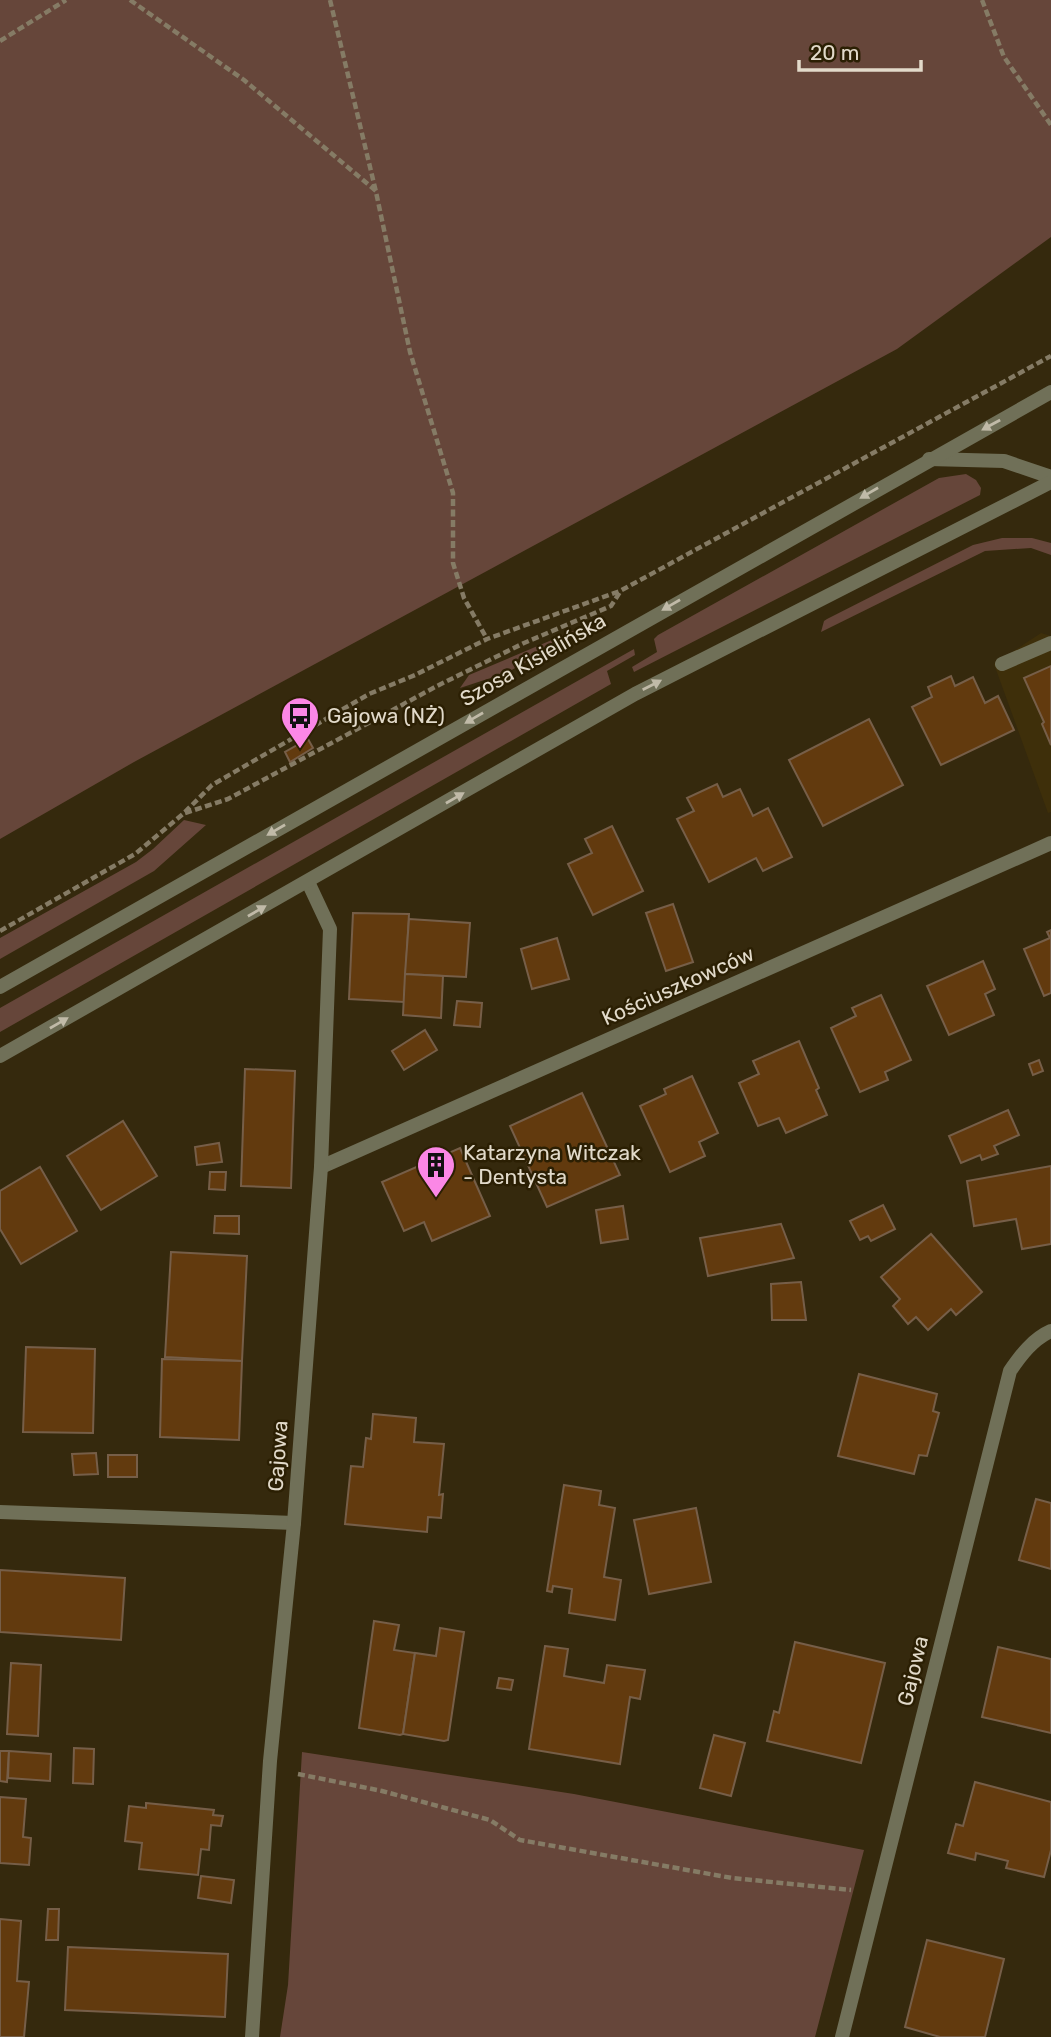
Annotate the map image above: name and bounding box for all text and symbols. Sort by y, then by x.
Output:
scale bar [799,28,922,72]
text: 20 m [810,40,859,65]
one-way arrow [982,419,1001,431]
one-way arrow [860,487,879,499]
one-way arrow [662,599,681,611]
street label: Szosa Kisielińska [455,608,610,711]
one-way arrow [643,680,663,692]
bus stop icon: Gajowa (NŻ) [279,695,321,750]
place label: Gajowa (NŻ) [327,703,445,728]
one-way arrow [464,712,483,724]
one-way arrow [445,791,464,804]
one-way arrow [266,824,286,836]
one-way arrow [248,905,267,917]
street label: Kościuszkowców [598,941,758,1030]
one-way arrow [50,1017,69,1029]
place label: Katarzyna Witczak - Dentysta [463,1140,641,1189]
building icon: Katarzyna Witczak - Dentysta [415,1144,457,1199]
street label: Gajowa [263,1420,292,1492]
street label: Gajowa [892,1633,933,1709]

